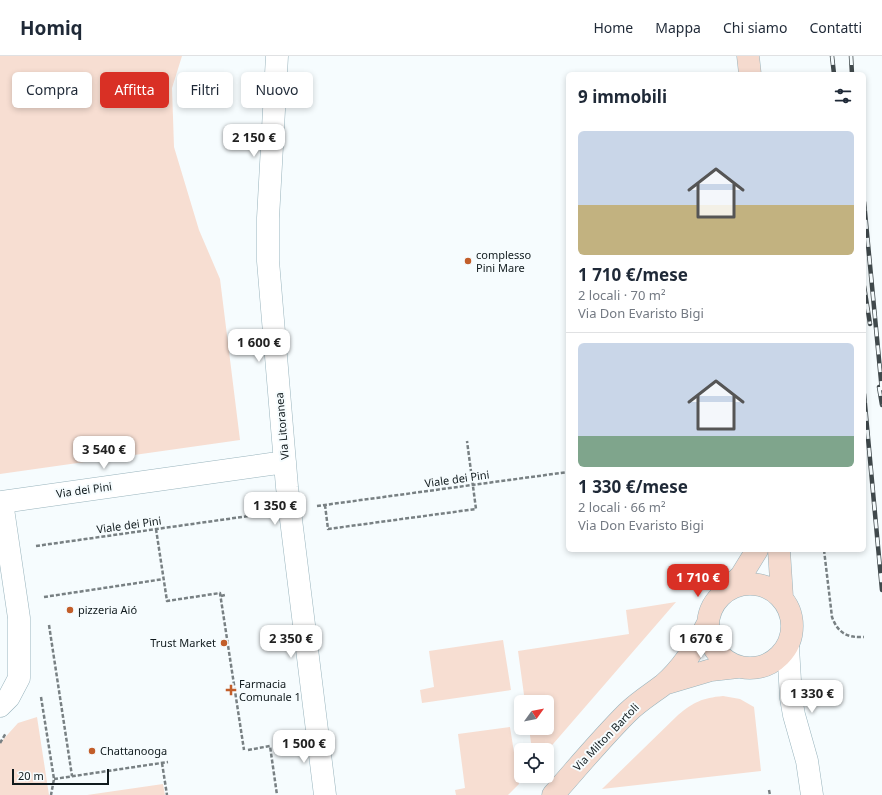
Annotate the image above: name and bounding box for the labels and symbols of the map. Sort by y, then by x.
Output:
pin: 2 150 € [217,124,291,158]
place label: complesso Pini Mare [476,247,532,275]
marker: complesso Pini Mare [463,256,473,266]
pin: 1 600 € [222,329,296,363]
street label: Via Litoranea [271,392,292,460]
pin: 3 540 € [67,436,141,470]
street label: Viale dei Pini [424,467,490,490]
street label: Via dei Pini [55,478,113,501]
pin: 1 350 € [238,492,312,526]
street label: Viale dei Pini [96,513,162,536]
pin: 1 710 € [661,564,735,598]
place label: pizzeria Aió [78,602,137,617]
marker: pizzeria Aió [65,605,75,615]
pin: 2 350 € [254,625,328,659]
pin: 1 670 € [664,625,738,659]
place label: Trust Market [150,635,216,650]
marker: Trust Market [219,638,229,648]
place label: Farmacia Comunale 1 [239,676,301,704]
pin: 1 330 € [775,680,849,714]
marker: Farmacia Comunale 1 [226,685,236,695]
north arrow [514,695,554,735]
street label: Via Milton Bartoli [569,700,642,774]
pin: 1 500 € [267,730,341,764]
place label: Chattanooga [100,743,167,758]
marker: Chattanooga [87,746,97,756]
scale bar [12,767,109,786]

